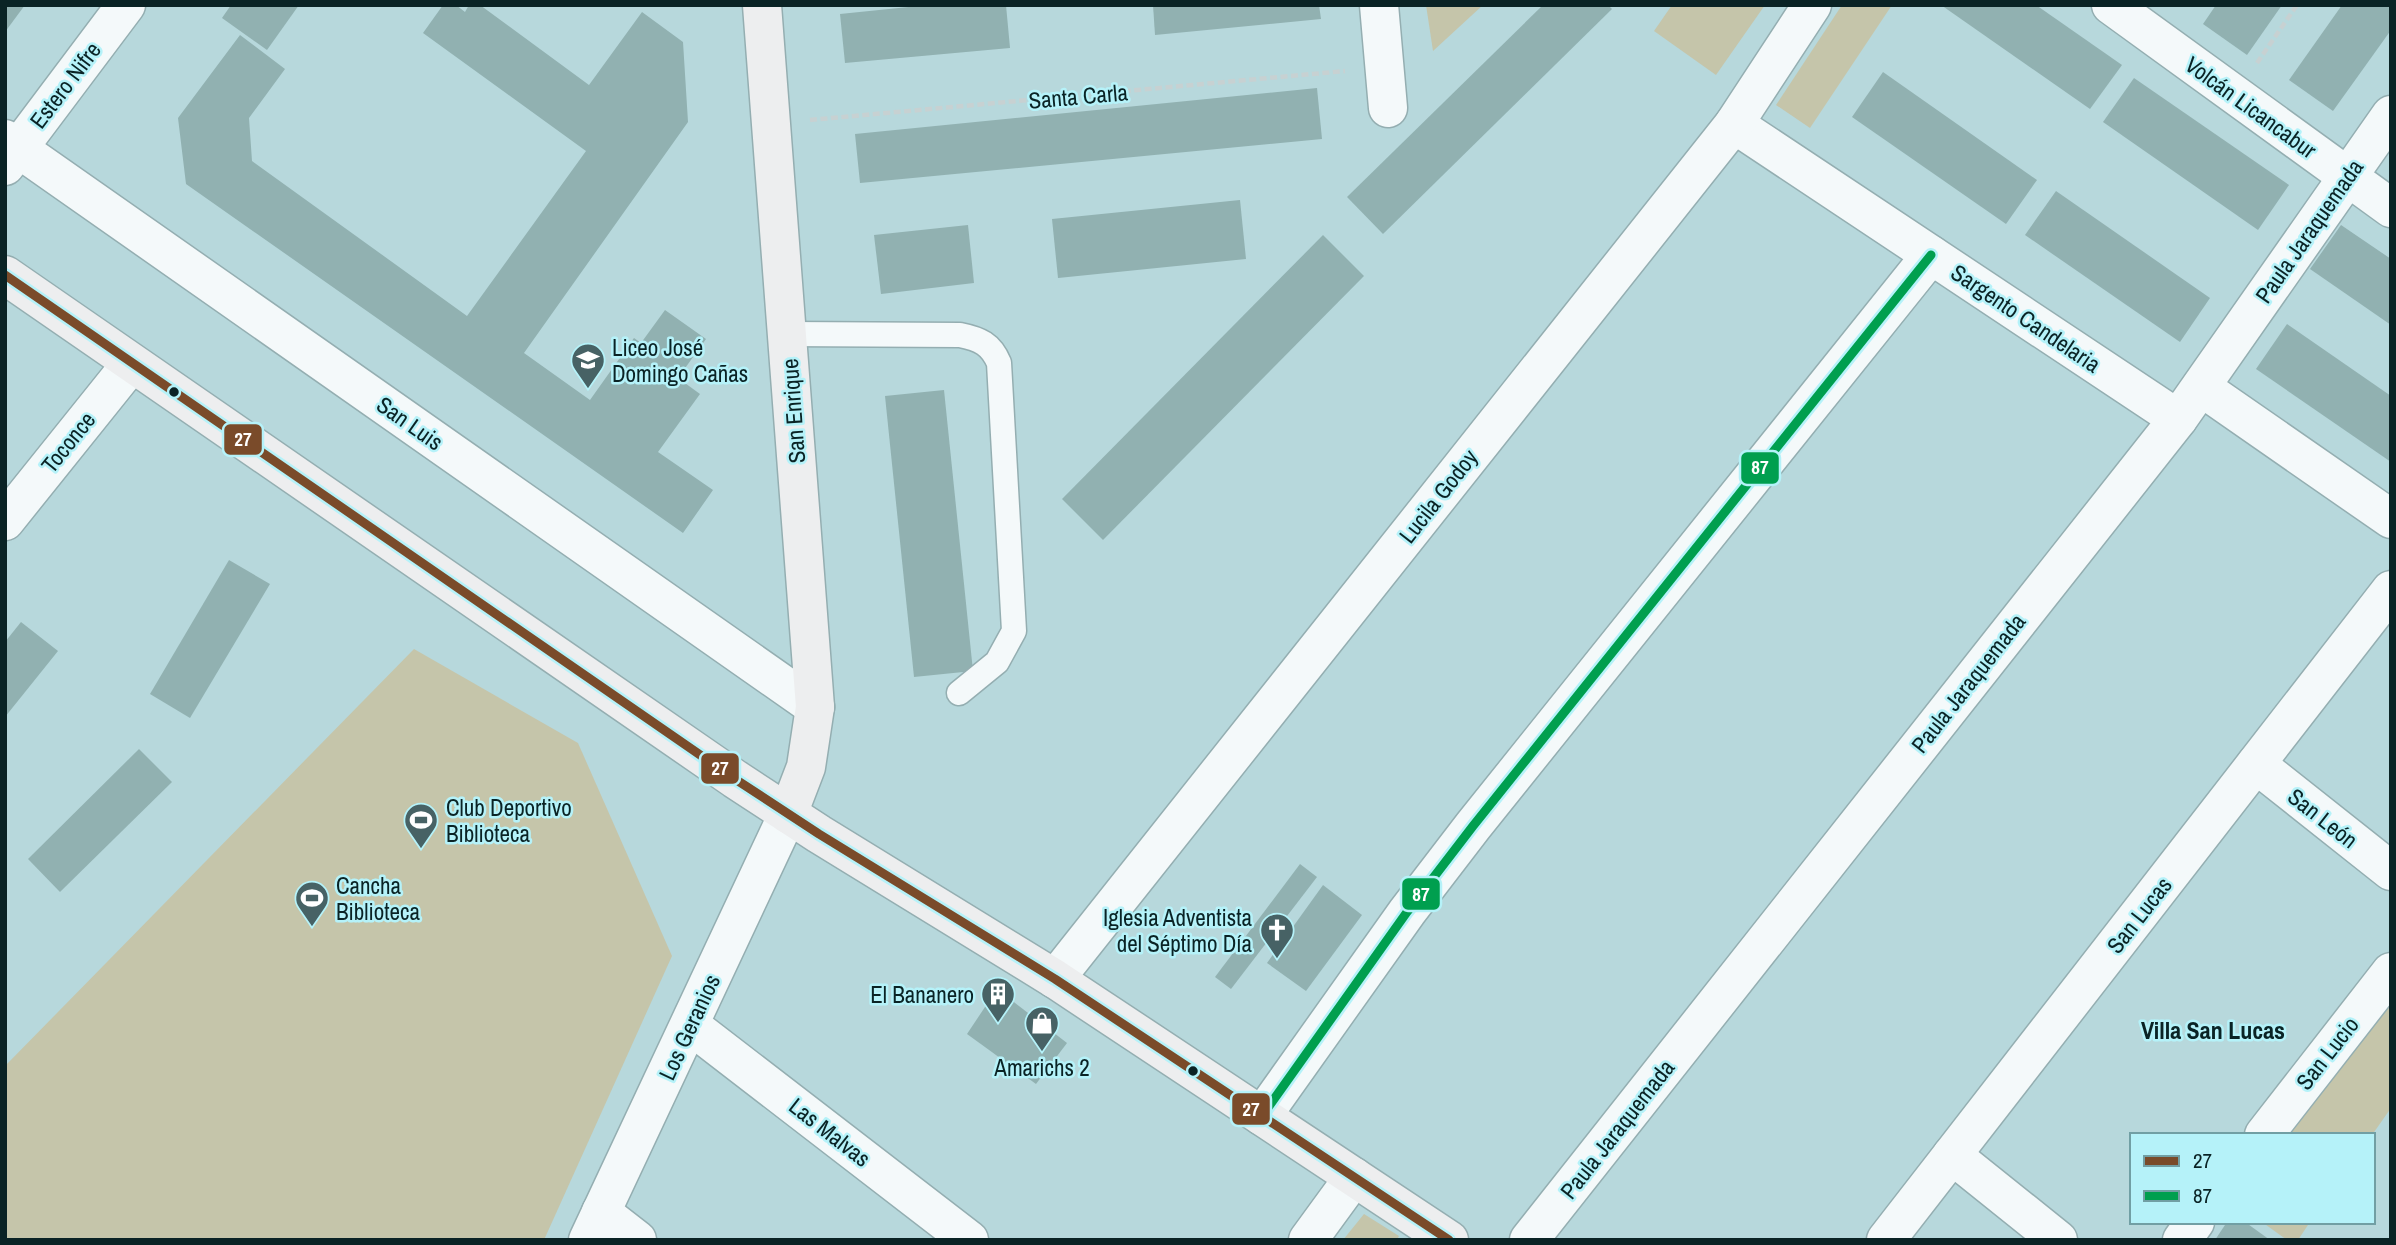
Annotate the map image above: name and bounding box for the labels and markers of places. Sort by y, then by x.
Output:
place label: Liceo José Domingo Cañas [612,332,748,389]
school or university icon: Liceo José Domingo Cañas [569,341,607,390]
unlabelled marker [167,385,181,399]
place label: Club Deportivo Biblioteca [446,792,572,849]
sports icon: Club Deportivo Biblioteca [402,801,440,850]
place label: Cancha Biblioteca [336,870,420,927]
sports icon: Cancha Biblioteca [293,879,331,928]
place label: Iglesia Adventista del Séptimo Día [1103,902,1253,959]
church icon: Iglesia Adventista del Séptimo Día [1258,911,1296,960]
building icon: El Bananero [979,975,1017,1024]
place label: El Bananero [870,979,974,1010]
shop icon: Amarichs 2 [1023,1004,1061,1053]
place label: Amarichs 2 [993,1052,1090,1083]
unlabelled marker [1186,1064,1200,1078]

